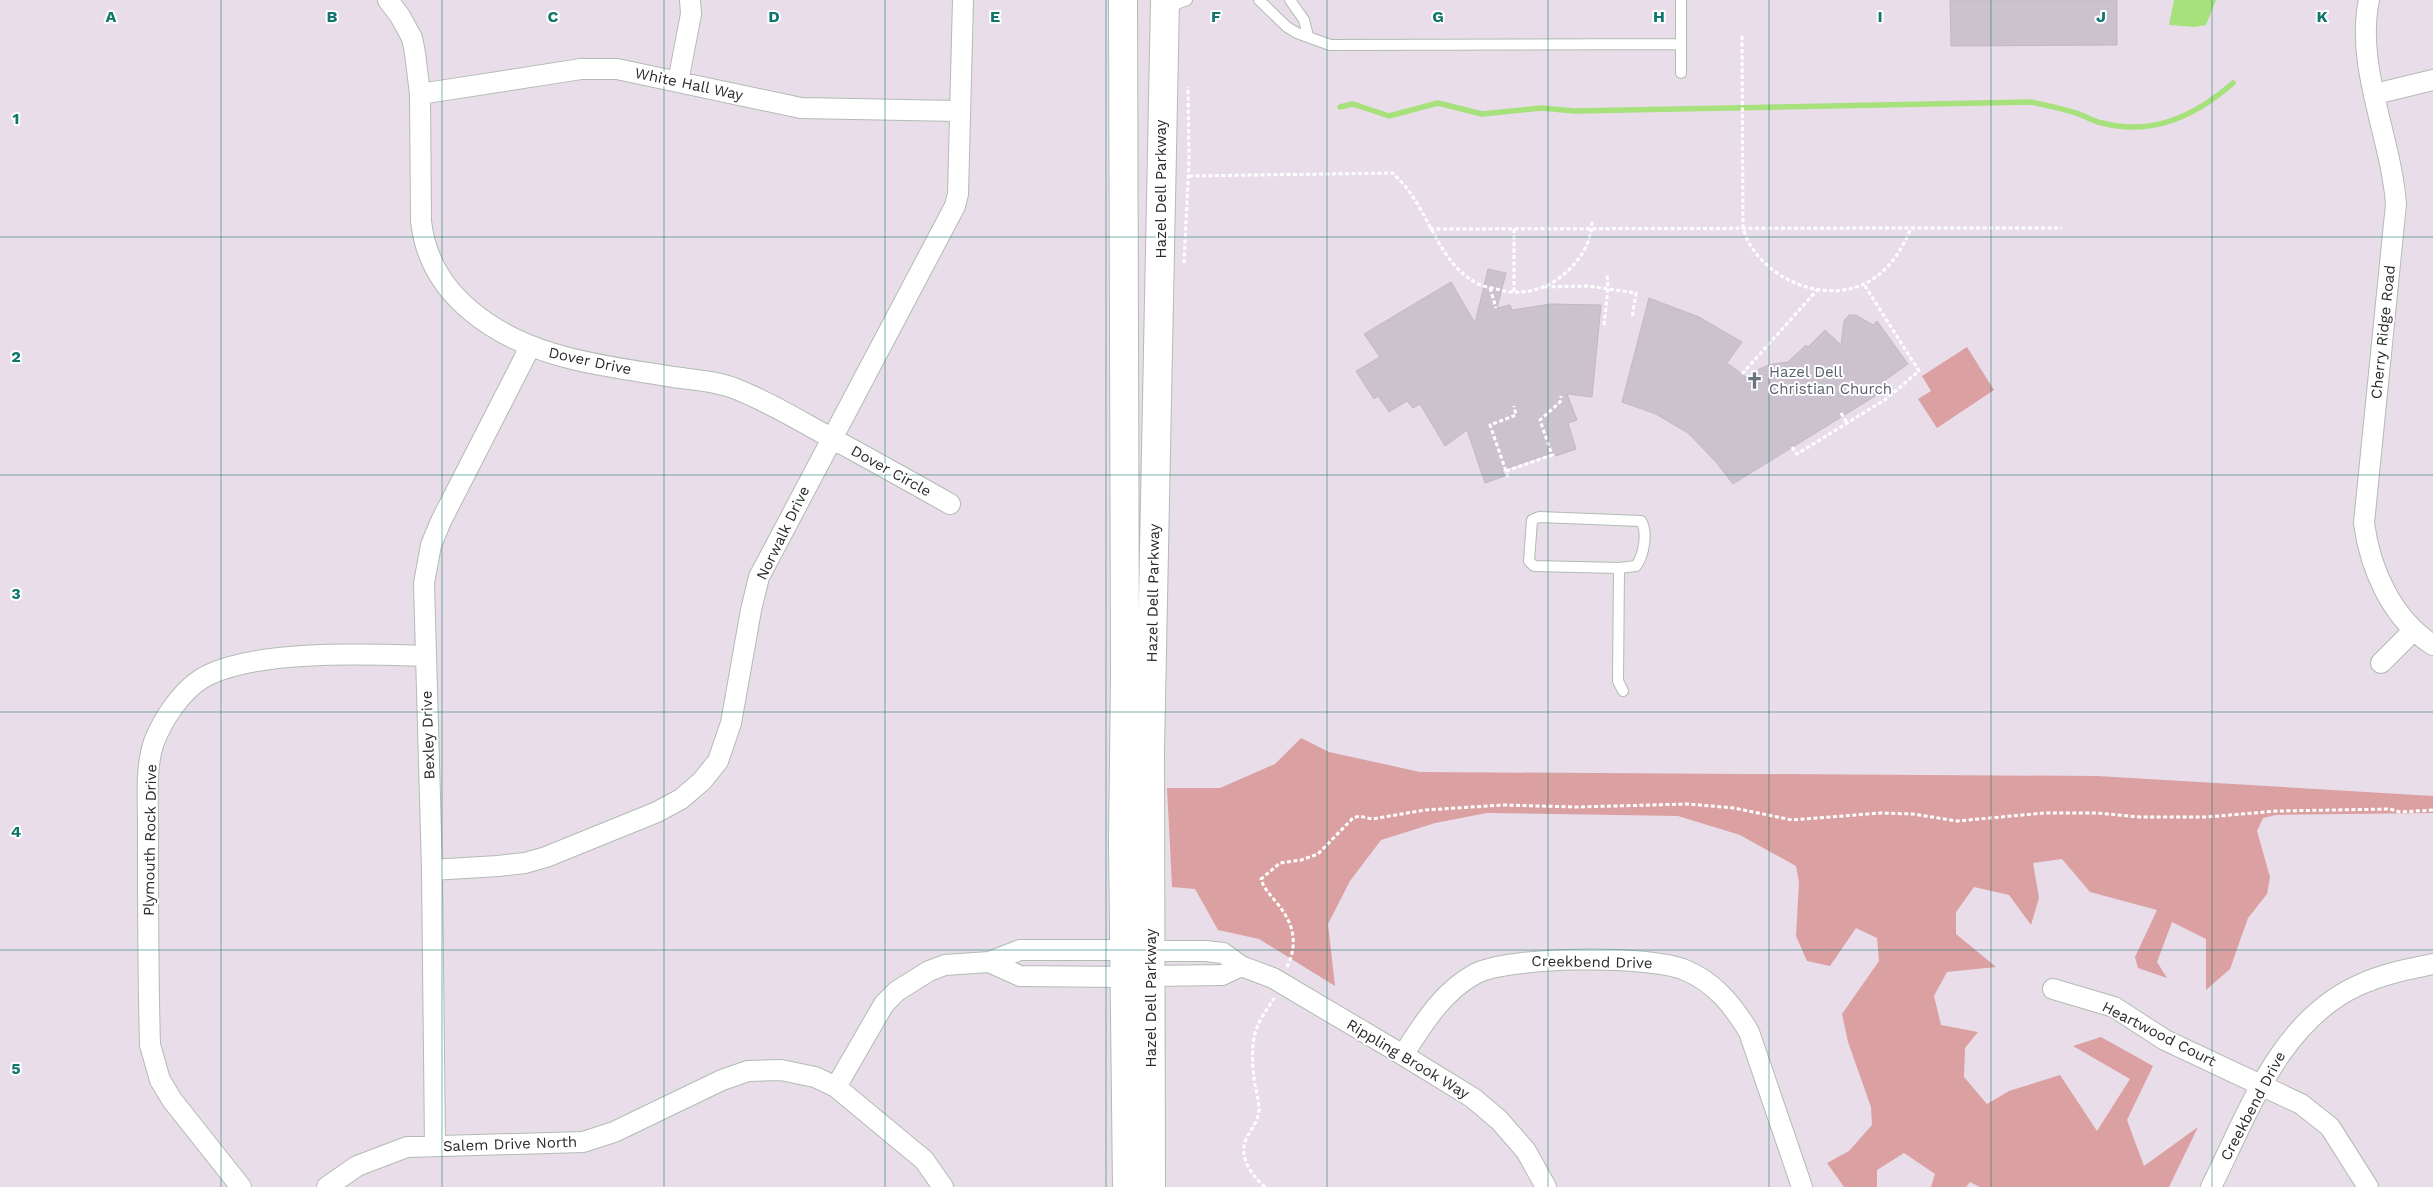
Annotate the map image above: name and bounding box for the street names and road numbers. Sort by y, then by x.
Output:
street label: White Hall Way [633,64,745,104]
street label: Hazel Dell Parkway [1152,119,1170,258]
street label: Cherry Ridge Road [2367,264,2399,400]
street label: Dover Drive [547,343,633,379]
street label: Dover Circle [848,442,934,500]
street label: Norwalk Drive [753,483,813,583]
street label: Hazel Dell Parkway [1143,523,1163,663]
street label: Bexley Drive [417,690,439,780]
street label: Plymouth Rock Drive [140,764,160,916]
street label: Hazel Dell Parkway [1142,928,1160,1067]
street label: Creekbend Drive [1531,952,1653,972]
street label: Heartwood Court [2099,998,2220,1071]
street label: Rippling Brook Way [1343,1015,1473,1103]
street label: Creekbend Drive [2217,1048,2289,1164]
street label: Salem Drive North [443,1133,577,1155]

